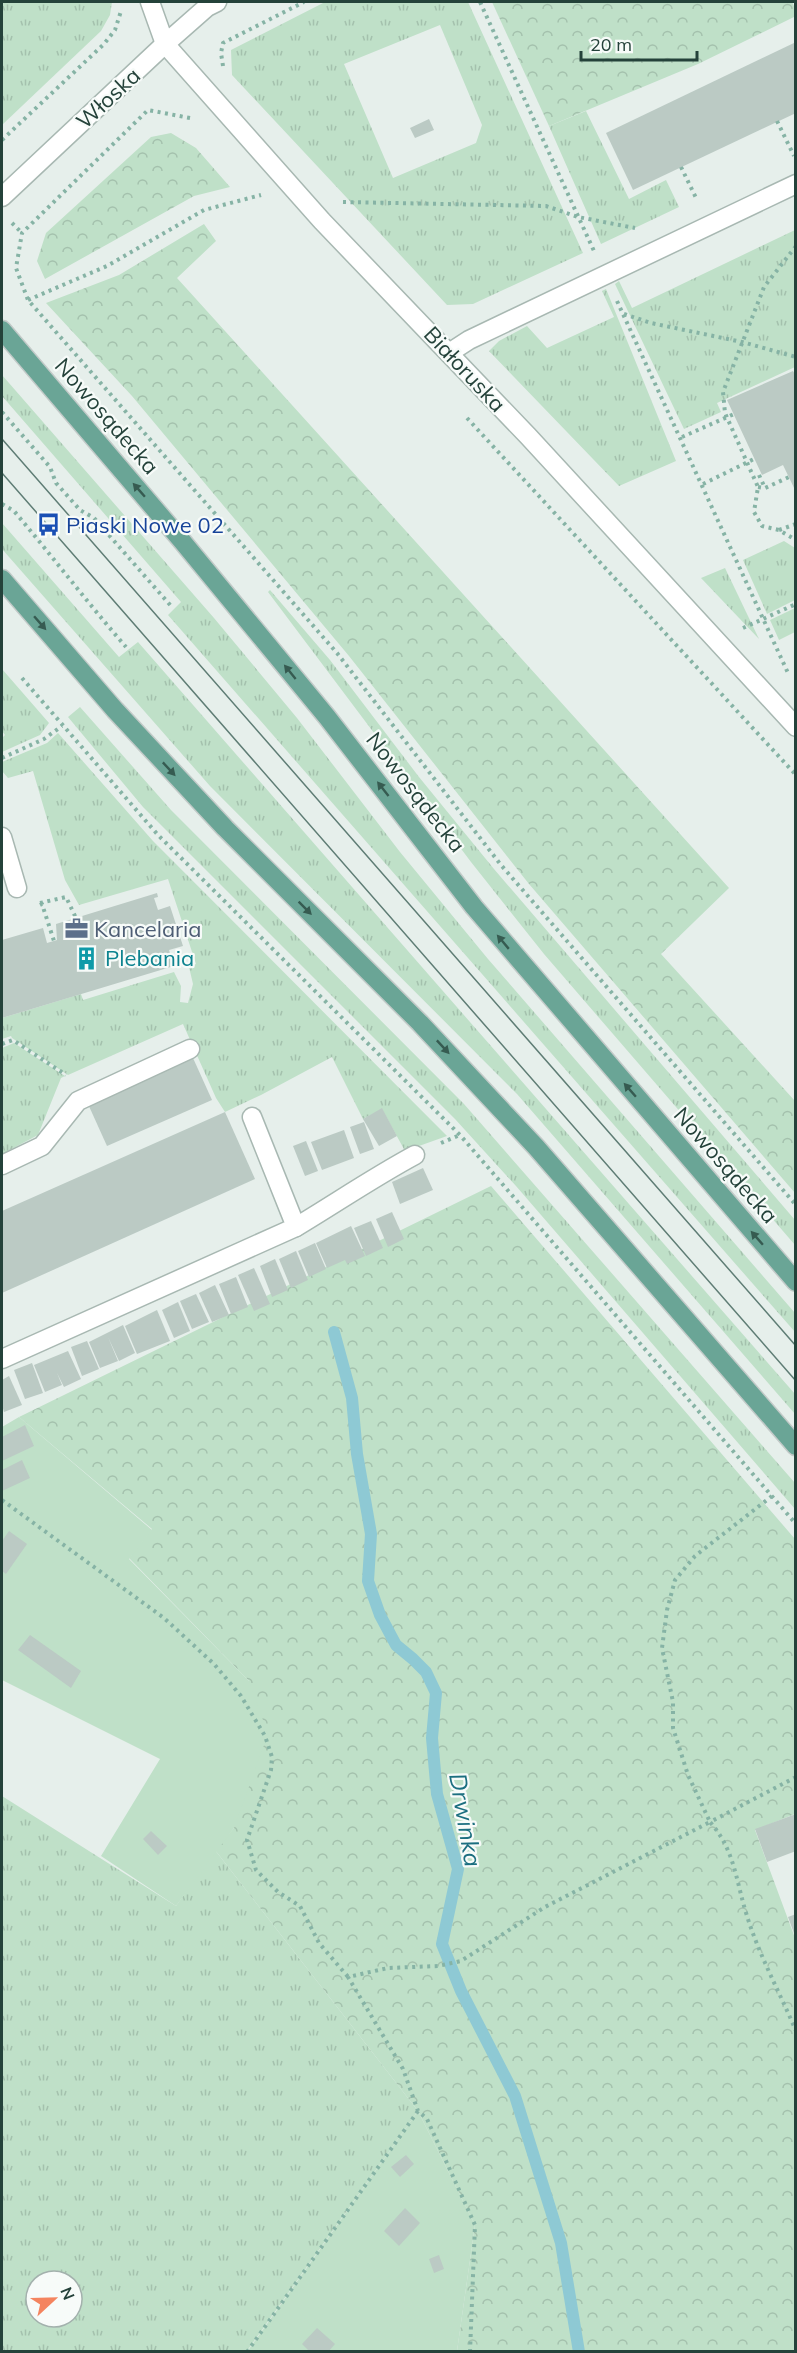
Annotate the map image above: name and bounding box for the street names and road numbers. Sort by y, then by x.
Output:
street label: Włoska [70,61,146,135]
street label: Białoruska [418,320,512,418]
street label: Nowosądecka [49,352,165,480]
street label: Nowosądecka [360,726,472,858]
street label: Nowosądecka [668,1101,784,1229]

